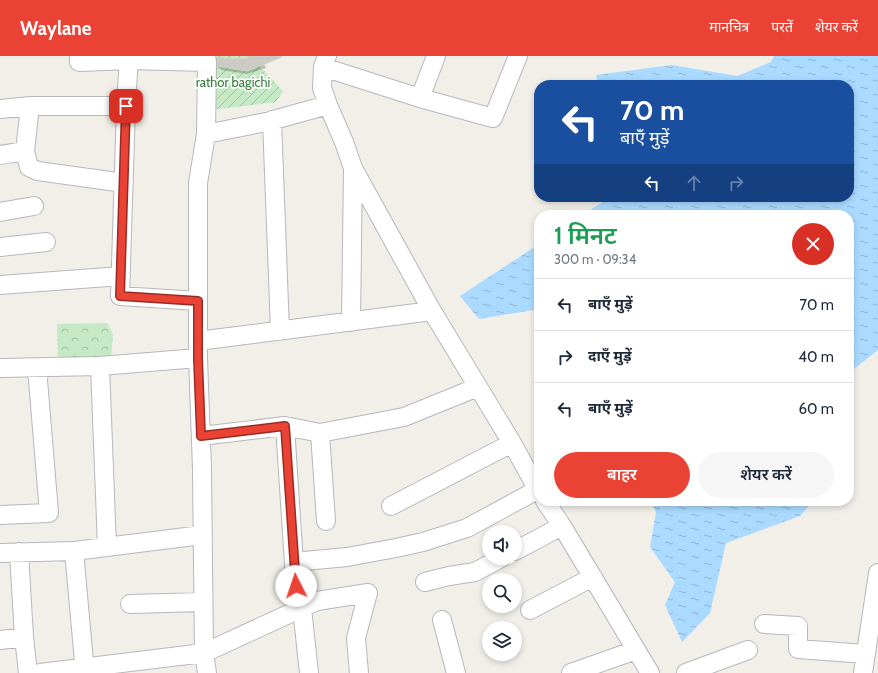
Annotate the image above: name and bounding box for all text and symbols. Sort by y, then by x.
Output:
text: Waylane [20,17,92,40]
text: मानचित्र [709,18,749,36]
text: परतें [771,18,793,36]
text: शेयर करें [815,18,858,36]
park label: rathor bagichi [196,74,270,90]
pin [109,89,143,123]
text: 70 m [620,93,684,127]
icon: arrive [115,95,137,117]
icon: left [554,96,606,148]
text: बाएँ मुड़ें [620,127,669,149]
icon: left [641,172,663,194]
icon: ahead [683,172,705,194]
icon: right [725,172,747,194]
text: 1 मिनट [554,221,617,250]
button: close [792,223,834,265]
text: 300 m · 09:34 [554,251,636,267]
icon: left [554,294,576,316]
text: बाएँ मुड़ें [588,295,633,313]
text: 70 m [800,296,834,314]
icon: right [554,346,576,368]
text: दाएँ मुड़ें [588,347,632,365]
text: 40 m [798,348,834,366]
icon: left [554,398,576,420]
text: बाएँ मुड़ें [588,399,633,417]
text: 60 m [798,400,834,418]
button: बाहर [554,452,690,498]
button: शेयर करें [698,452,834,498]
map controls [482,525,522,661]
button: sound [482,525,522,565]
position arrow [275,565,317,607]
button: search [482,573,522,613]
button: layers [482,621,522,661]

